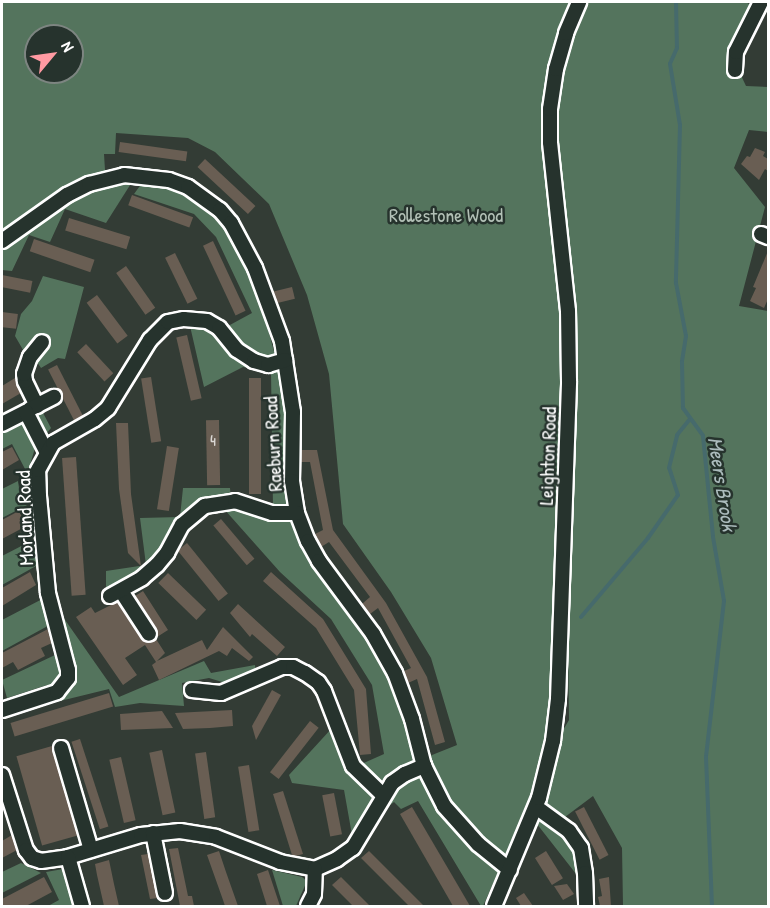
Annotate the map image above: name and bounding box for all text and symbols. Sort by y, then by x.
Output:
north arrow [24,24,84,84]
text: N [56,37,80,55]
park label: Rollestone Wood [389,202,503,226]
street label: Raeburn Road [258,396,286,492]
street label: Leighton Road [533,406,561,506]
house number: 4 [210,430,216,450]
water label: Meers Brook [702,435,742,533]
street label: Morland Road [10,470,38,566]

